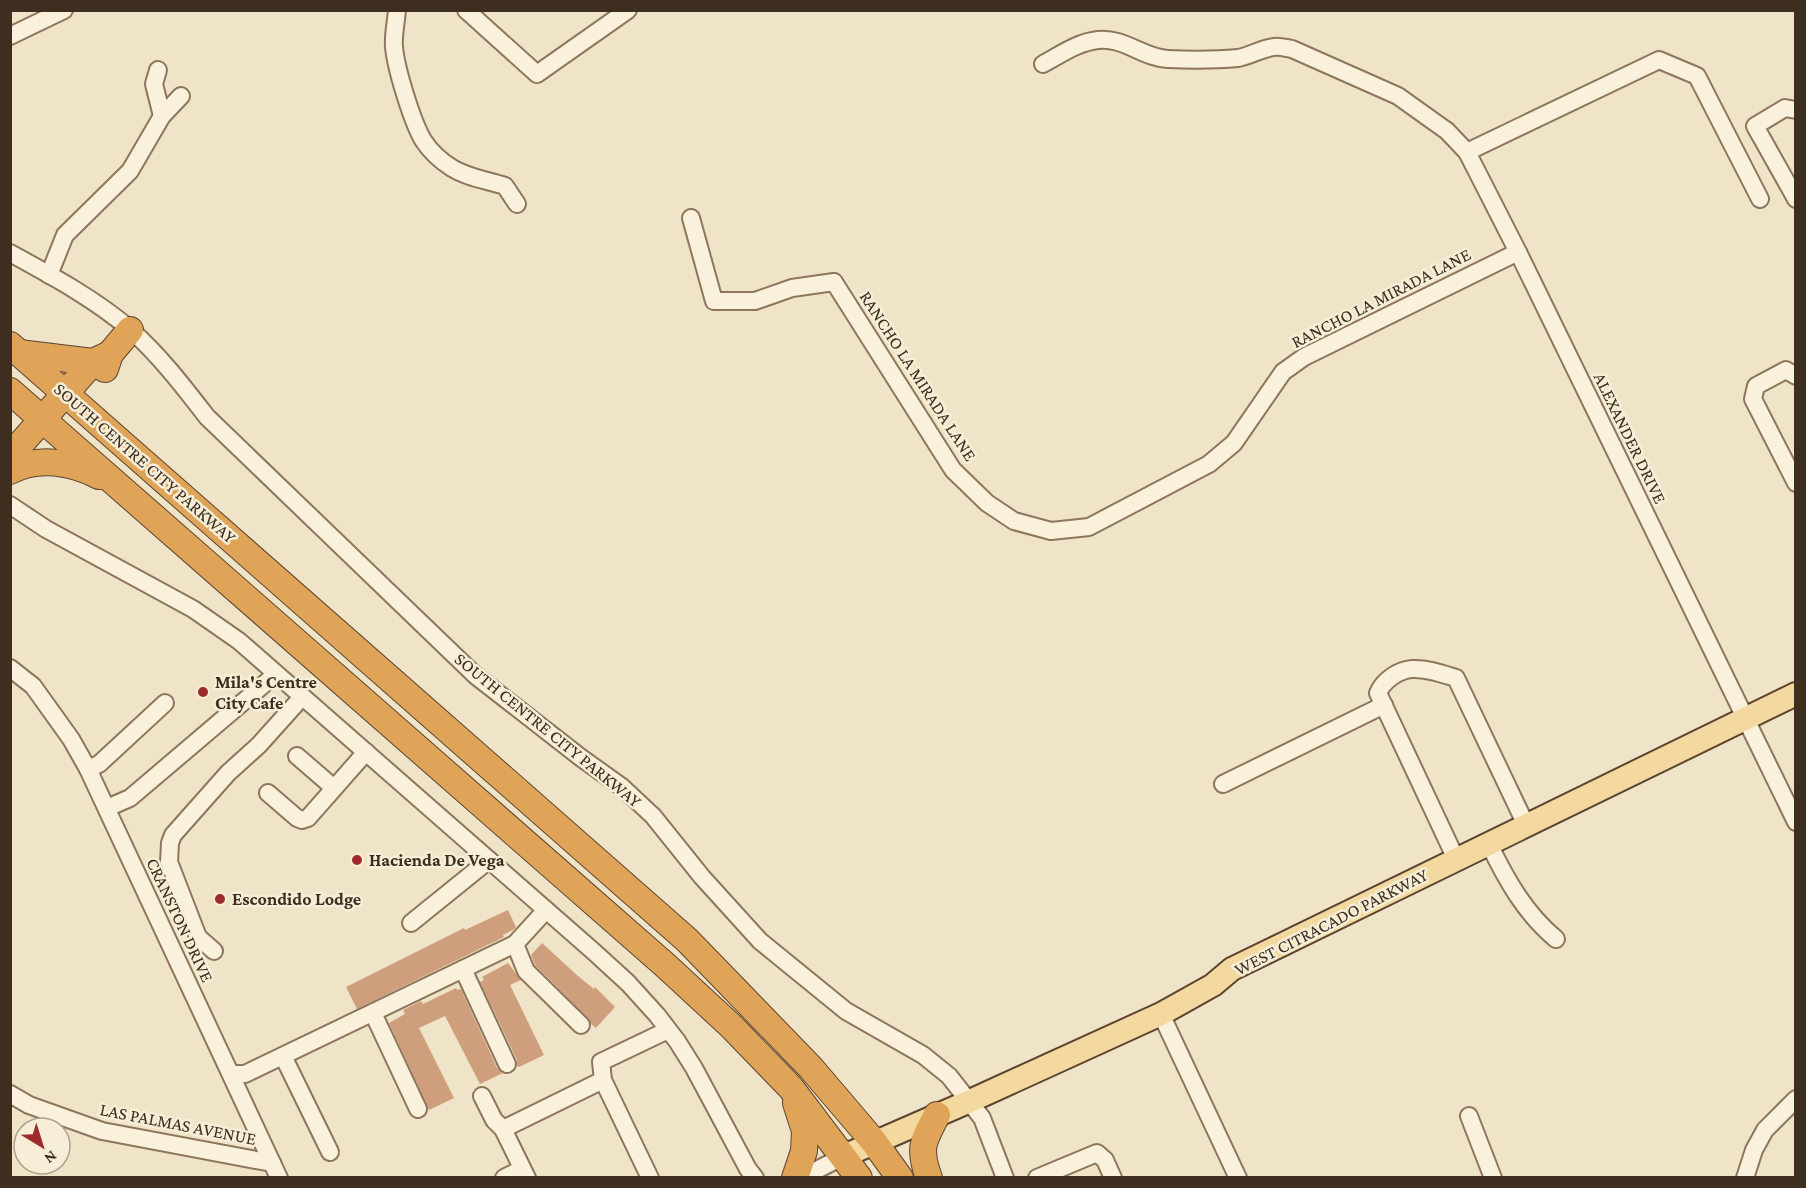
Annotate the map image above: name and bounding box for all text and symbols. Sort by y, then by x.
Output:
street label: RANCHO LA MIRADA LANE [1288,244,1474,352]
street label: RANCHO LA MIRADA LANE [856,287,981,465]
street label: ALEXANDER DRIVE [1590,369,1670,507]
street label: SOUTH CENTRE CITY PARKWAY [50,379,240,548]
street label: SOUTH CENTRE CITY PARKWAY [451,649,646,812]
place label: Mila's Centre City Cafe [215,672,317,713]
marker: Mila's Centre City Cafe [196,685,210,699]
place label: Hacienda De Vega [369,850,505,870]
marker: Hacienda De Vega [350,853,364,867]
street label: CRANSTON DRIVE [142,855,218,986]
street label: WEST CITRACADO PARKWAY [1231,864,1431,980]
place label: Escondido Lodge [232,889,361,909]
marker: Escondido Lodge [213,892,227,906]
street label: LAS PALMAS AVENUE [98,1099,258,1149]
north arrow [12,1116,72,1176]
text: N [41,1147,60,1168]

